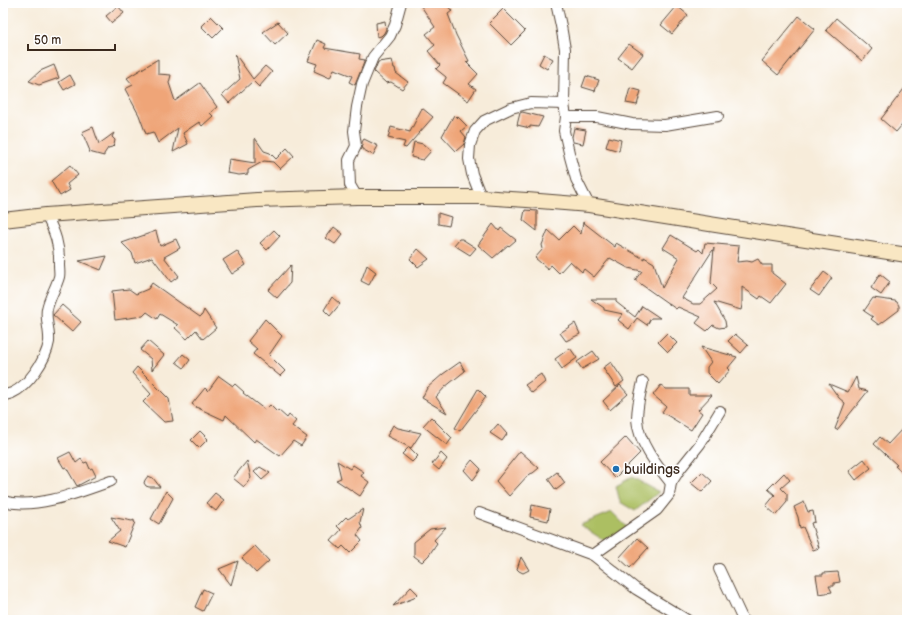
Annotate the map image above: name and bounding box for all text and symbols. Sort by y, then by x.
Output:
scale bar [28,26,115,52]
text: 50 m [34,33,61,48]
place label: buildings [624,461,680,478]
marker: buildings [611,464,621,474]

